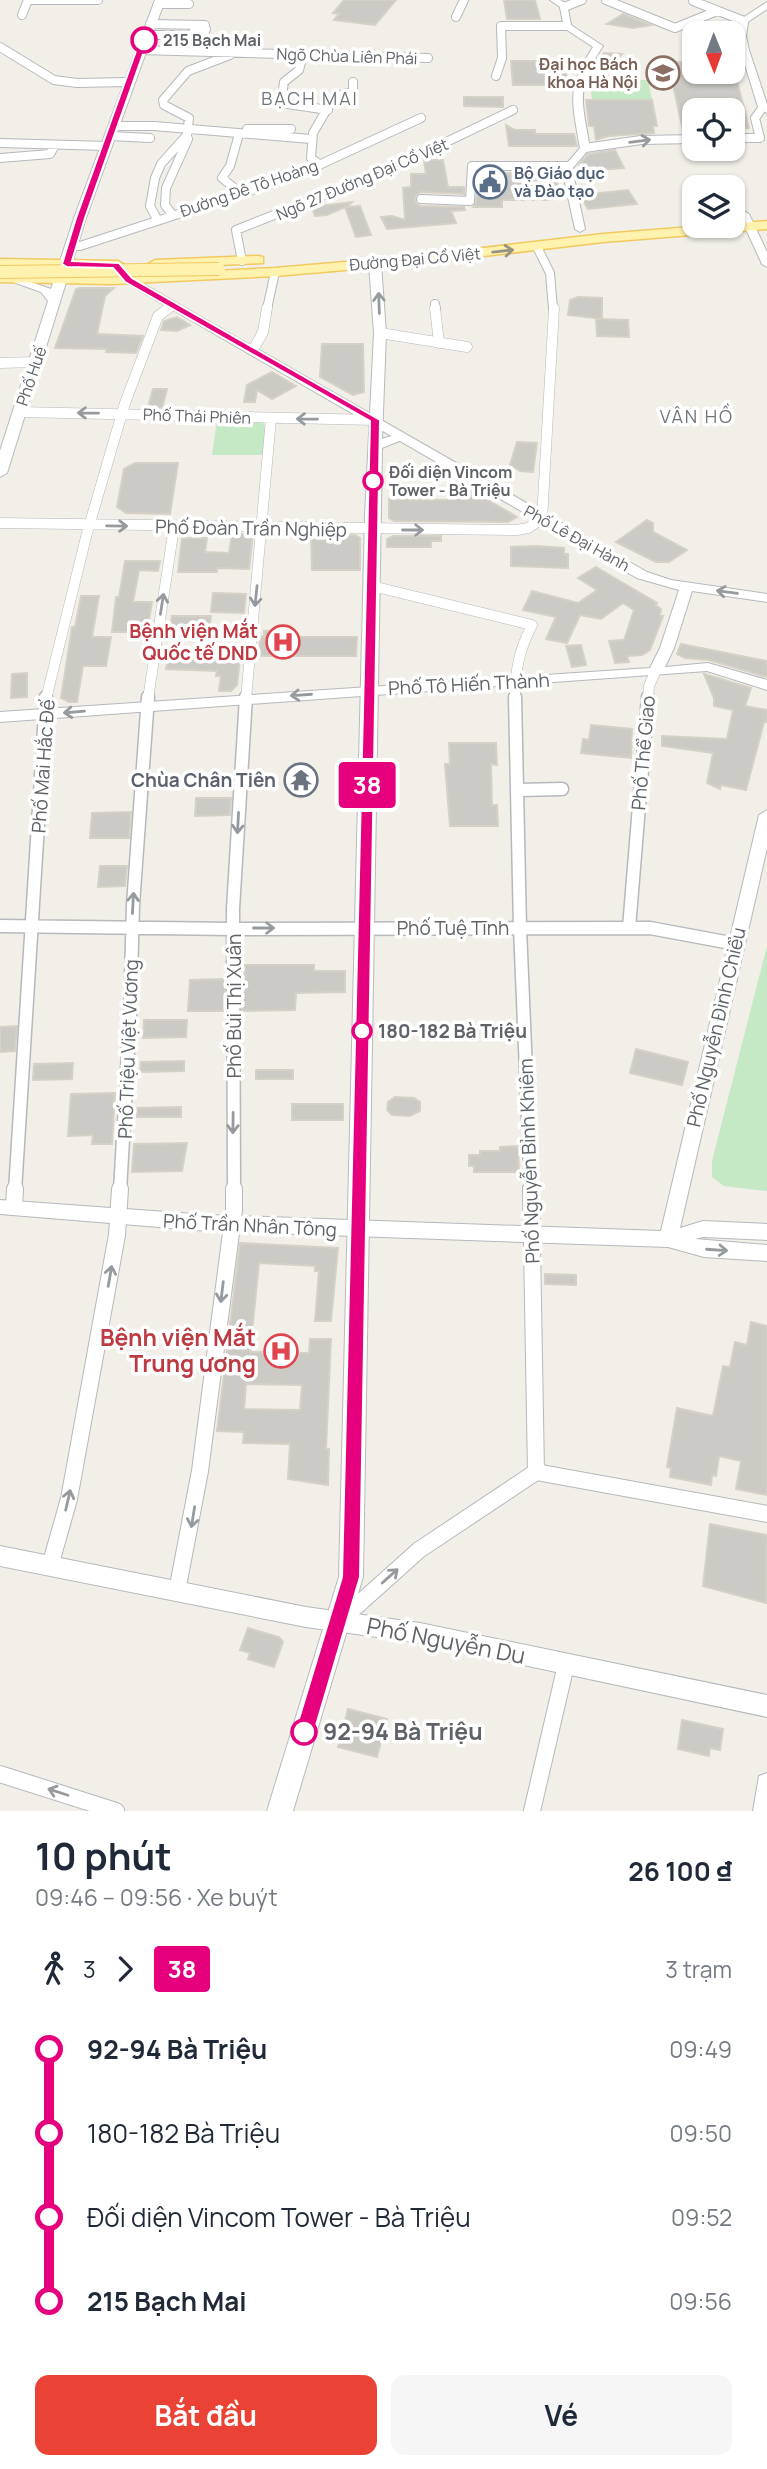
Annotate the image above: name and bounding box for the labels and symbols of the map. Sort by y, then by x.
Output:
north arrow [682,21,746,84]
marker: 215 Bạch Mai [131,27,157,53]
place label: 215 Bạch Mai [163,29,261,51]
street label: Ngõ Chùa Liên Phái [276,43,418,69]
place label: Đại học Bách khoa Hà Nội [539,53,638,93]
school or university icon: Đại học Bách khoa Hà Nội [644,54,682,92]
district label: BẠCH MAI [261,86,359,110]
street label: Ngõ 27 Đường Đại Cồ Việt [273,133,451,225]
one-way arrow [628,135,651,148]
street label: Đường Đê Tô Hoàng [177,154,321,222]
place label: Bộ Giáo dục và Đào tạo [514,162,605,202]
public building icon: Bộ Giáo dục và Đào tạo [471,163,509,201]
street label: Đường Đại Cồ Việt [349,242,481,276]
one-way arrow [491,244,514,257]
one-way arrow [373,292,386,315]
street label: Phố Huế [11,343,51,409]
street label: Phố Thái Phiên [143,403,251,429]
district label: VÂN HỒ [660,403,734,428]
one-way arrow [77,406,100,420]
one-way arrow [295,412,318,426]
place label: Đối diện Vincom Tower - Bà Triệu [389,461,512,501]
marker: Đối diện Vincom Tower - Bà Triệu [363,471,383,491]
street label: Phố Lê Đại Hành [520,500,634,576]
street label: Phố Đoàn Trần Nghiệp [155,513,347,543]
one-way arrow [105,519,128,532]
one-way arrow [402,523,425,536]
one-way arrow [249,584,262,607]
one-way arrow [716,585,739,598]
one-way arrow [156,593,169,616]
place label: Bệnh viện Mắt Quốc tế DND [129,618,258,666]
hospital icon: Bệnh viện Mắt Quốc tế DND [264,623,302,661]
street label: Phố Tô Hiến Thành [388,667,550,701]
one-way arrow [290,689,313,702]
street label: Phố Thể Giao [625,695,661,811]
street label: Phố Mai Hắc Đế [25,698,61,834]
one-way arrow [64,706,86,719]
temple icon: Chùa Chân Tiên [282,761,320,799]
line badge: 38 [336,762,398,808]
place label: Chùa Chân Tiên [131,767,276,793]
one-way arrow [232,811,245,834]
one-way arrow [127,892,140,915]
street label: Phố Tuệ Tĩnh [397,915,509,941]
one-way arrow [252,921,275,935]
street label: Phố Nguyễn Đình Chiểu [680,925,752,1129]
street label: Phố Bùi Thị Xuân [221,934,247,1078]
street label: Phố Triệu Việt Vương [112,959,144,1139]
place label: 180-182 Bà Triệu [378,1018,527,1044]
marker: 180-182 Bà Triệu [352,1021,372,1041]
street label: Phố Nguyễn Bỉnh Khiêm [512,1058,546,1264]
one-way arrow [226,1112,240,1135]
street label: Phố Trần Nhân Tông [163,1207,337,1243]
one-way arrow [705,1243,728,1256]
one-way arrow [103,1266,117,1288]
one-way arrow [215,1280,228,1303]
place label: Bệnh viện Mắt Trung ương [100,1321,256,1379]
hospital icon: Bệnh viện Mắt Trung ương [262,1332,300,1370]
one-way arrow [62,1489,75,1512]
one-way arrow [186,1505,199,1528]
one-way arrow [381,1568,399,1584]
street label: Phố Nguyễn Du [364,1609,528,1671]
place label: 92-94 Bà Triệu [323,1715,483,1747]
marker: 92-94 Bà Triệu [291,1719,317,1745]
one-way arrow [48,1785,70,1798]

